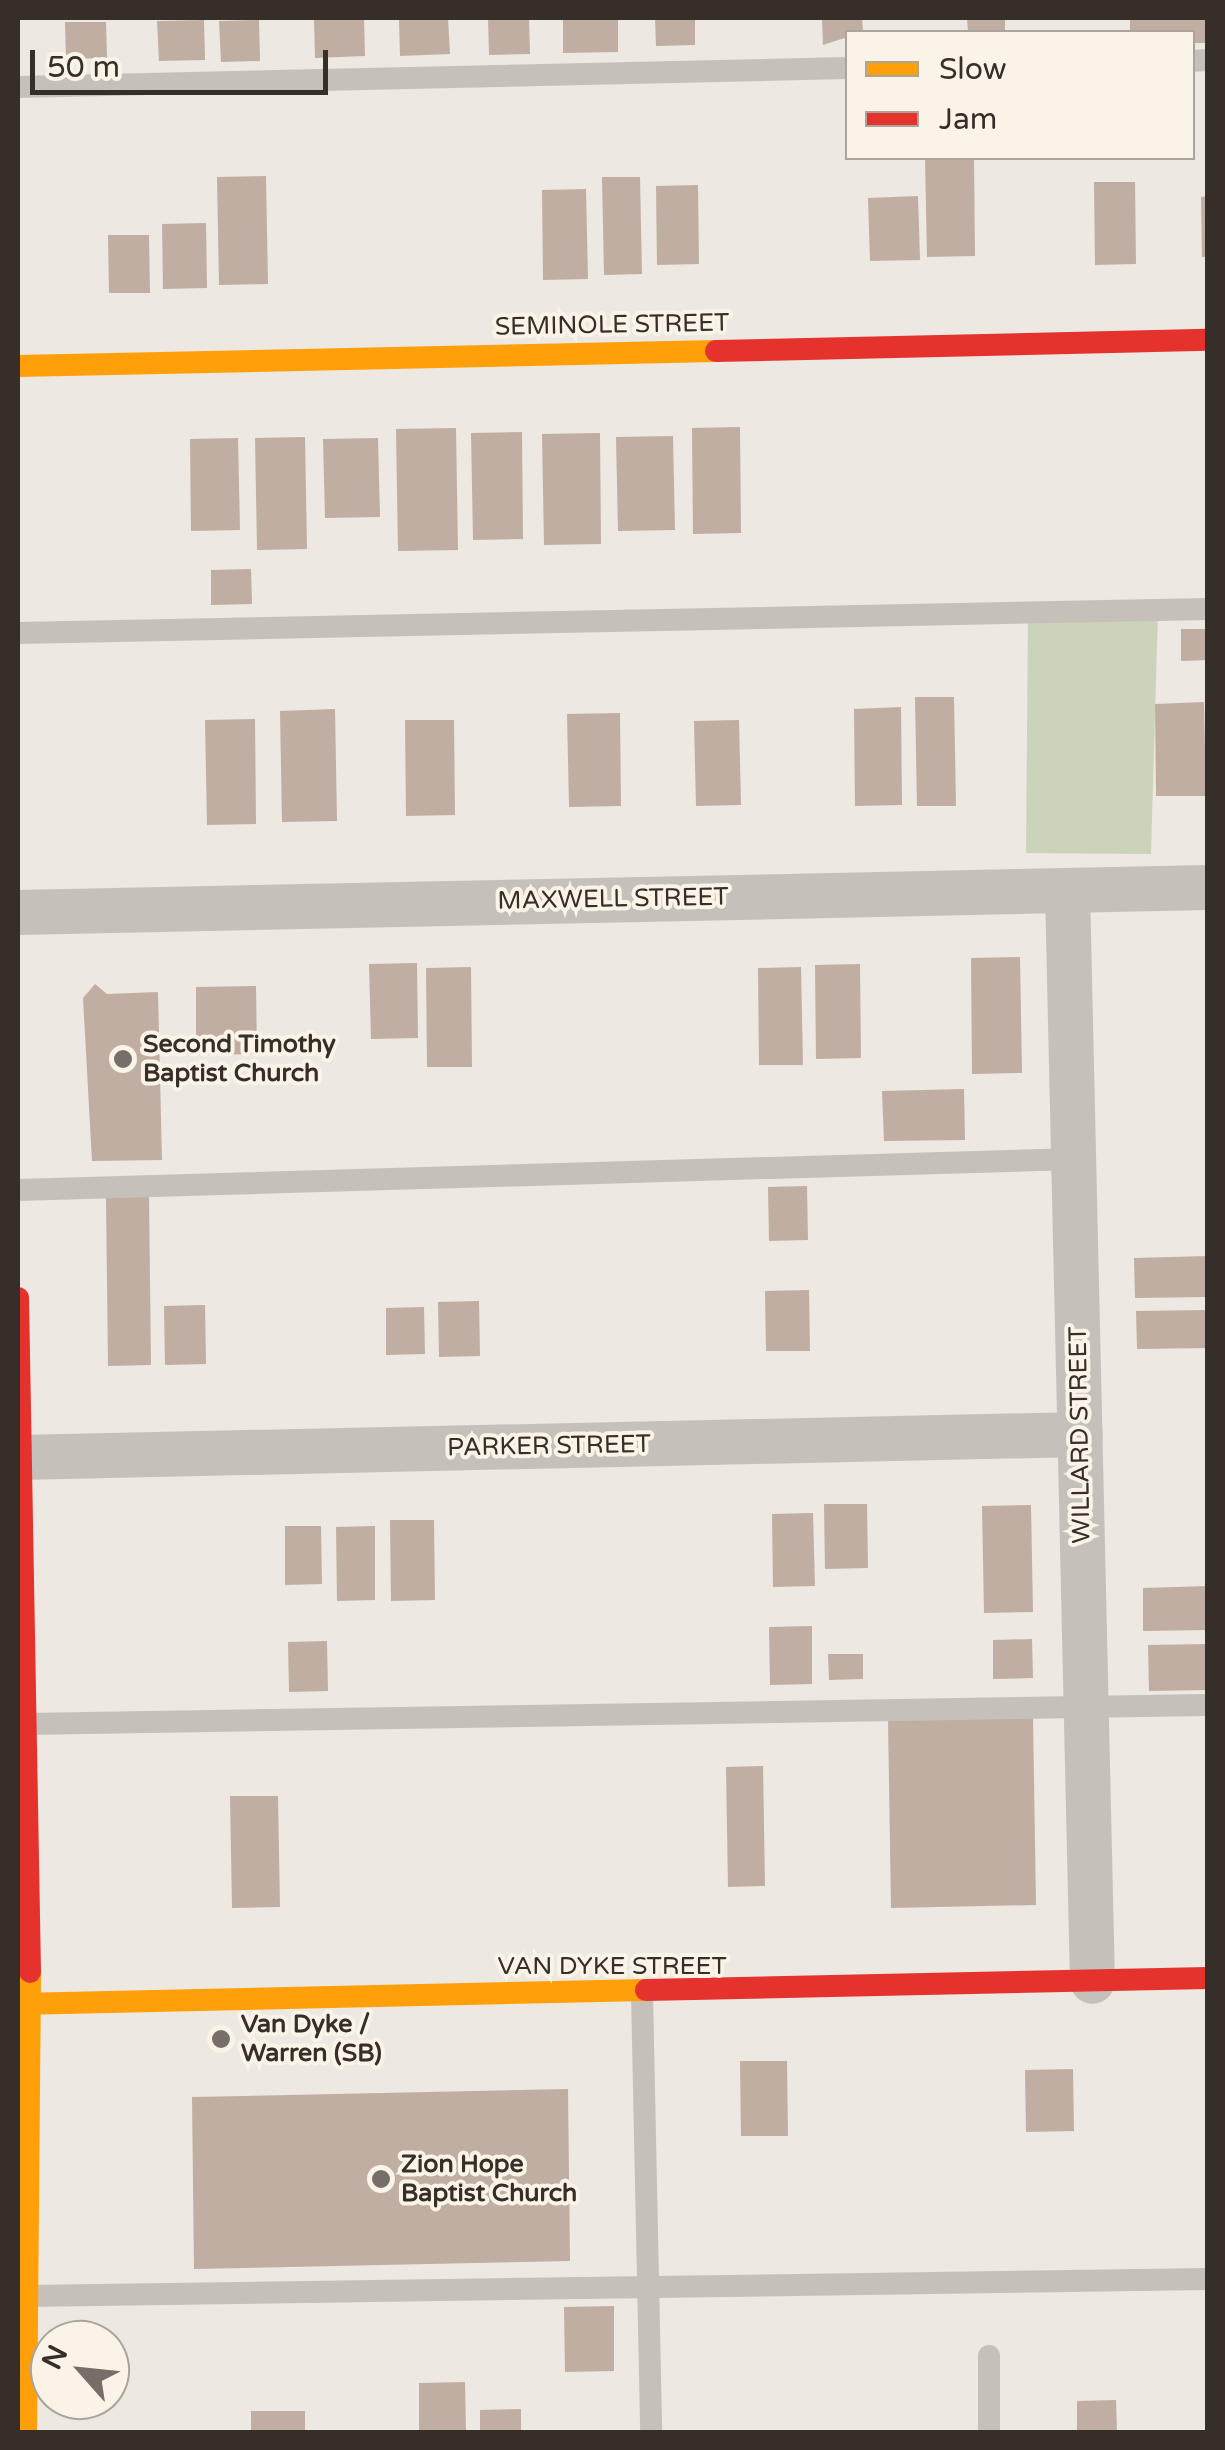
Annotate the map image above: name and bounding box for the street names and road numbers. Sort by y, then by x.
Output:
street label: SEMINOLE STREET [495,308,729,342]
street label: MAXWELL STREET [497,882,729,916]
street label: WILLARD STREET [1063,1326,1097,1544]
street label: PARKER STREET [447,1429,651,1463]
street label: VAN DYKE STREET [497,1951,727,1981]

